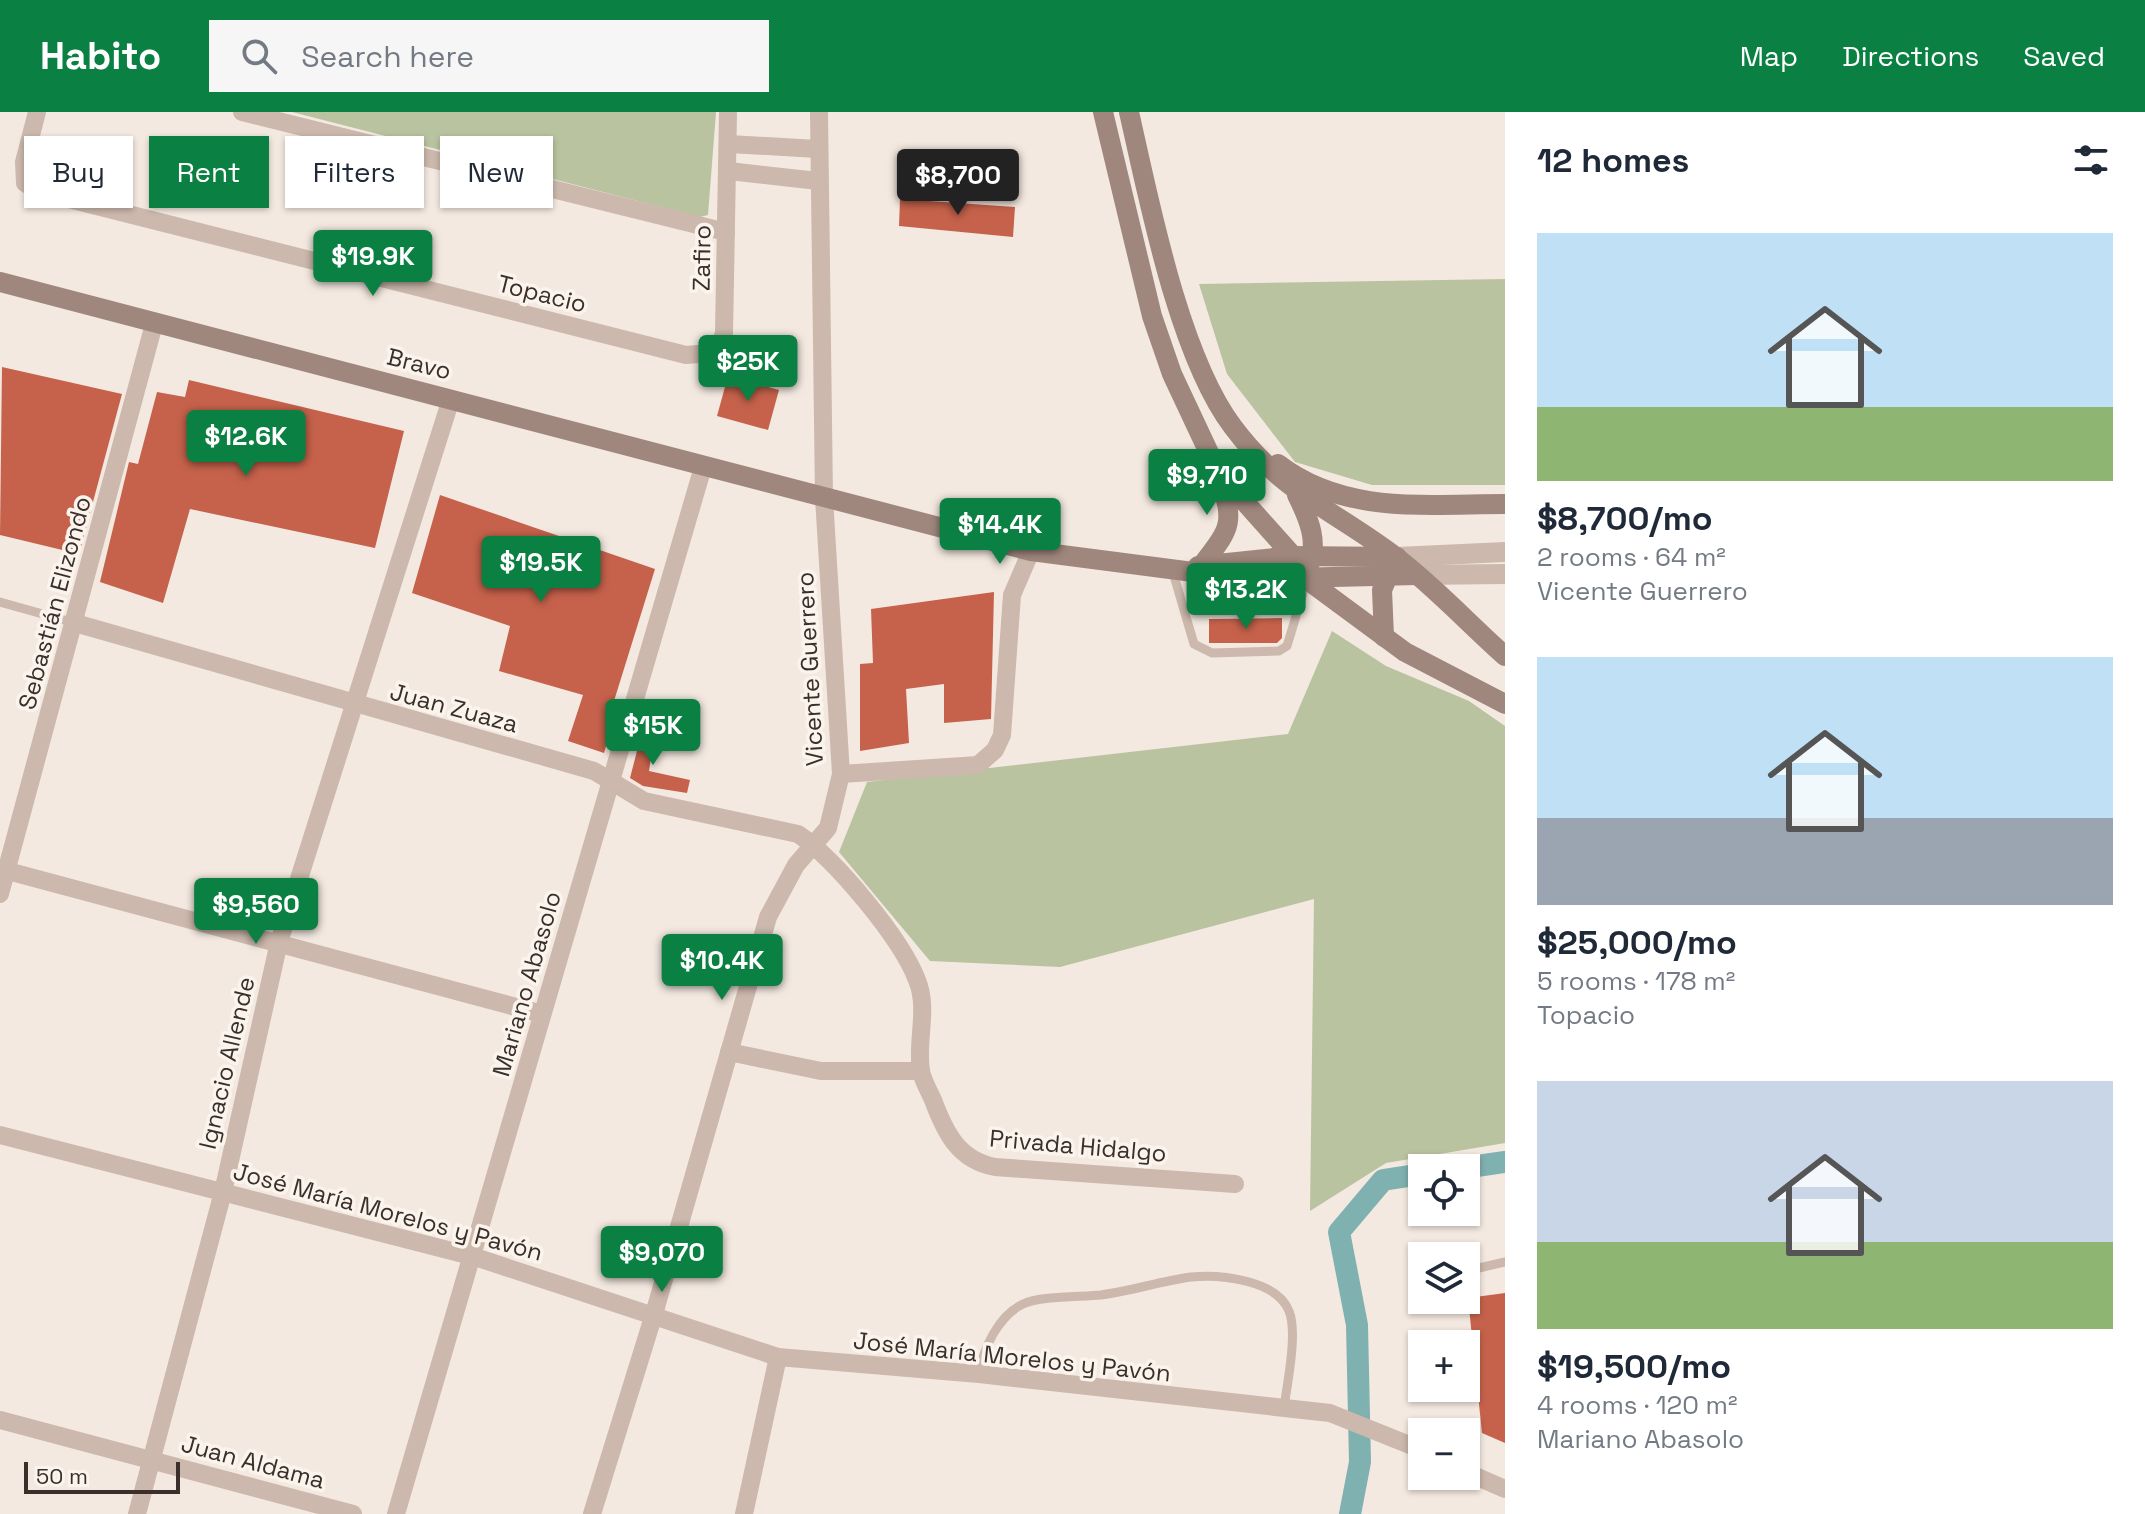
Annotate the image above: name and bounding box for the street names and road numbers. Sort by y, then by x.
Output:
street label: Zafiro [685,225,718,291]
street label: Topacio [494,268,590,320]
street label: Bravo [384,341,454,386]
street label: Sebastián Elizondo [11,493,98,713]
street label: Vicente Guerrero [789,571,830,767]
street label: Juan Zuaza [387,676,522,740]
street label: Mariano Abasolo [485,888,568,1080]
street label: Ignacio Allende [192,974,261,1152]
street label: Privada Hidalgo [988,1122,1168,1169]
street label: José María Morelos y Pavón [230,1155,546,1268]
street label: José María Morelos y Pavón [852,1324,1172,1389]
street label: Juan Aldama [178,1427,329,1496]

